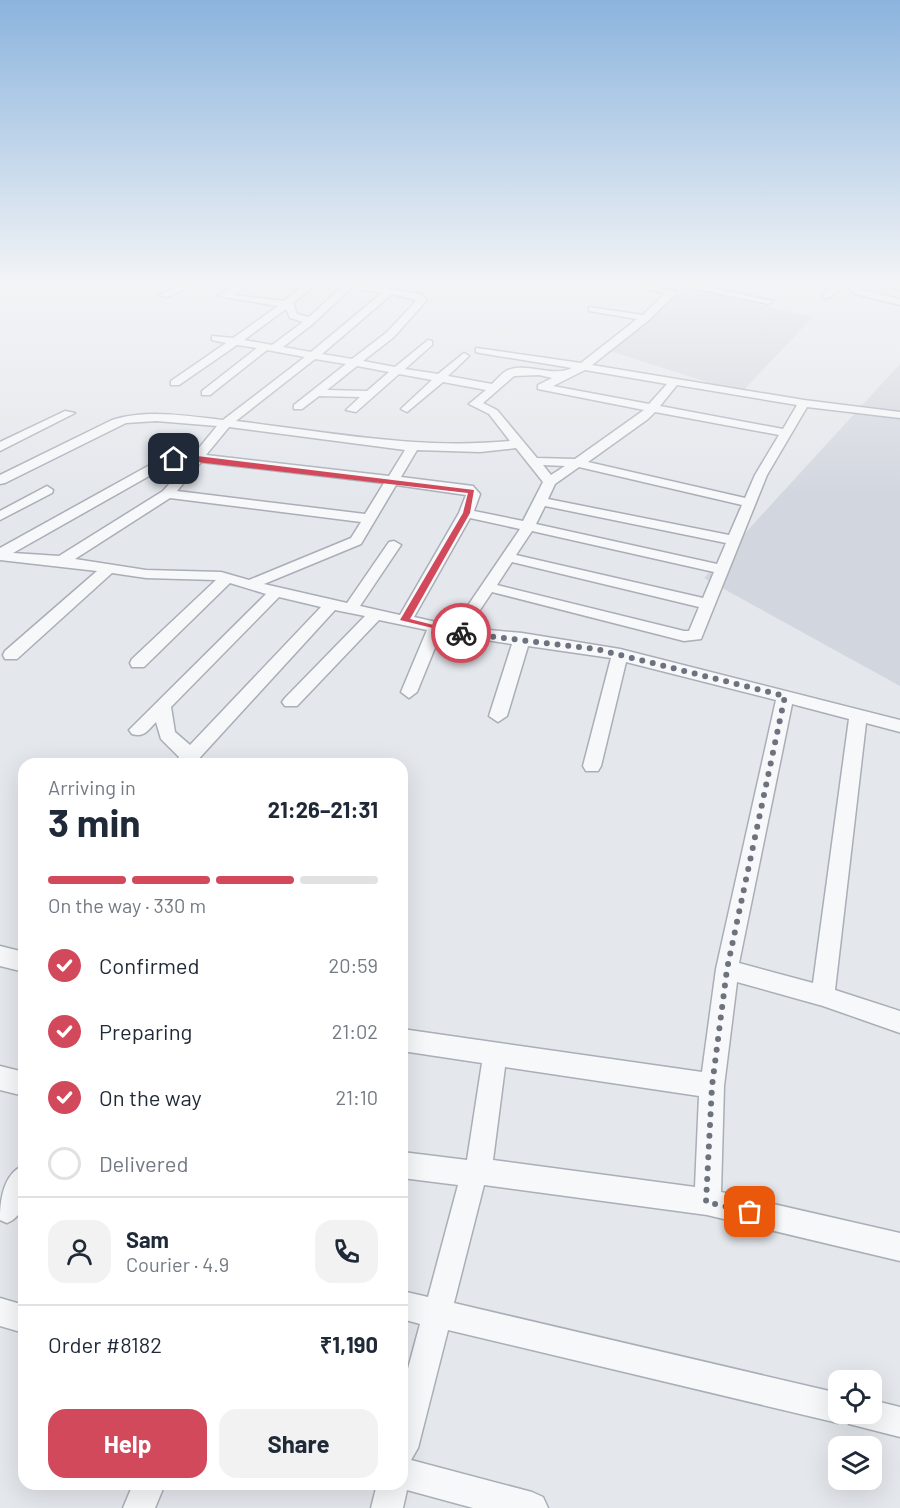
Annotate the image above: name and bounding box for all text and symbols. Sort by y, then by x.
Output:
pin [148,433,199,484]
icon: home [157,442,190,475]
courier [431,603,491,663]
icon: bike [445,617,478,650]
text: Arriving in [48,775,136,799]
text: 21:26–21:31 [268,796,378,822]
text: 3 min [48,798,141,845]
text: On the way · 330 m [48,893,206,917]
icon: check [48,949,81,982]
text: Confirmed [99,952,199,978]
text: 20:59 [329,953,378,977]
icon: check [48,1015,81,1048]
text: Preparing [99,1018,192,1044]
text: 21:02 [332,1019,378,1043]
icon: check [48,1081,81,1114]
text: On the way [99,1084,202,1110]
text: 21:10 [335,1085,378,1109]
text: Delivered [99,1150,188,1176]
pin [724,1186,775,1237]
icon: bag [733,1195,766,1228]
button: person [48,1220,111,1283]
button: phone [315,1220,378,1283]
text: Sam [126,1226,169,1252]
text: Courier · 4.9 [126,1252,229,1276]
text: Order #8182 [48,1331,162,1357]
text: ₹1,190 [320,1331,378,1357]
map controls [828,1370,882,1490]
button: locate [828,1370,882,1424]
button: Help [48,1409,207,1478]
button: Share [219,1409,378,1478]
button: layers [828,1436,882,1490]

